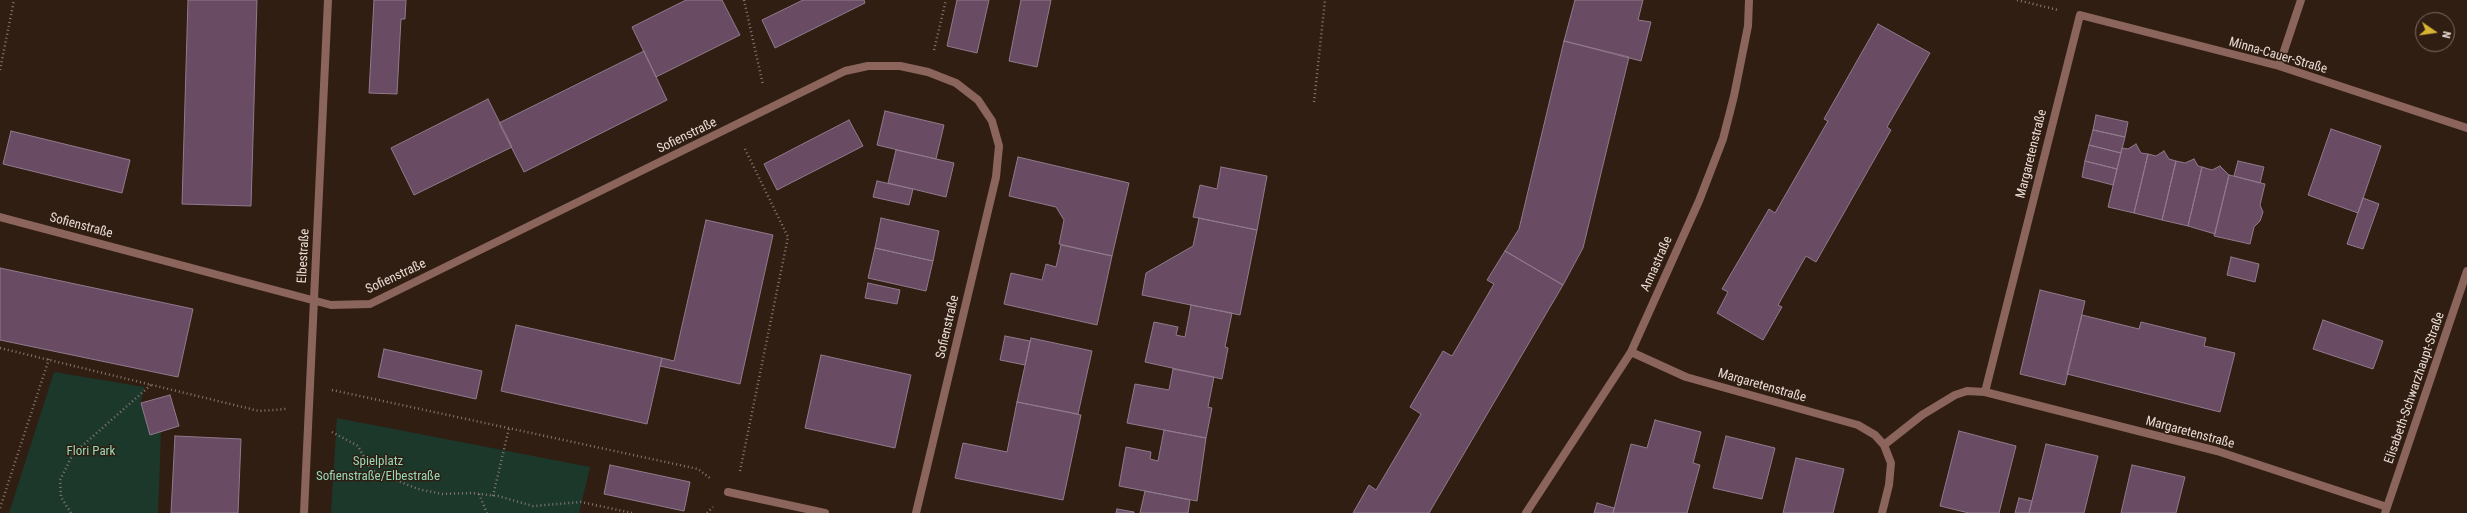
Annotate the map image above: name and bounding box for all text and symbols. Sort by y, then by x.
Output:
north arrow [2415,12,2455,52]
text: N [2439,30,2453,39]
street label: Minna-Cauer-Straße [2227,35,2329,77]
street label: Margaretenstraße [2013,108,2051,200]
street label: Sofienstraße [655,115,719,157]
street label: Sofienstraße [48,210,114,242]
street label: Elbestraße [295,228,313,284]
street label: Annastraße [1638,234,1676,294]
street label: Sofienstraße [363,256,429,298]
street label: Sofienstraße [933,294,963,360]
street label: Elisabeth-Schwarzhaupt-Straße [2382,310,2448,466]
street label: Margaretenstraße [1716,366,1808,406]
street label: Margaretenstraße [2144,414,2236,452]
park label: Flori Park [67,444,115,460]
park label: Spielplatz Sofienstraße/Elbestraße [316,454,440,485]

